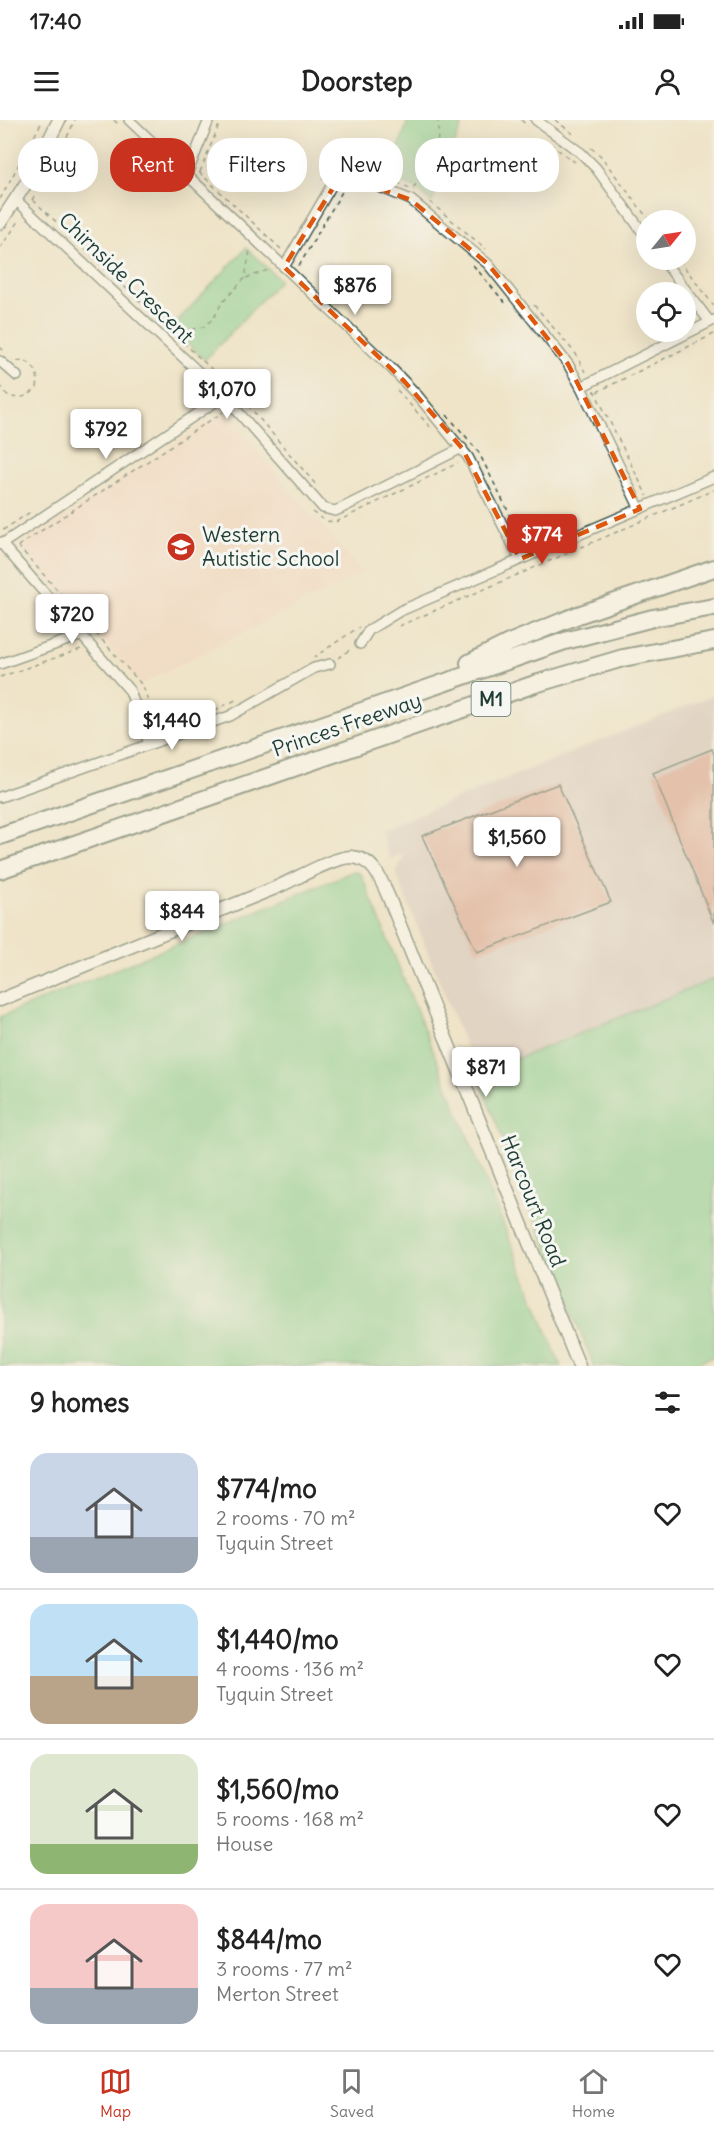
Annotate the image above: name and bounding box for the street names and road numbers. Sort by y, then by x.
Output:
street label: Chirnside Crescent [53,206,200,349]
road number: M1 [472,682,510,716]
street label: Princes Freeway [269,686,425,763]
street label: Harcourt Road [495,1131,572,1271]

